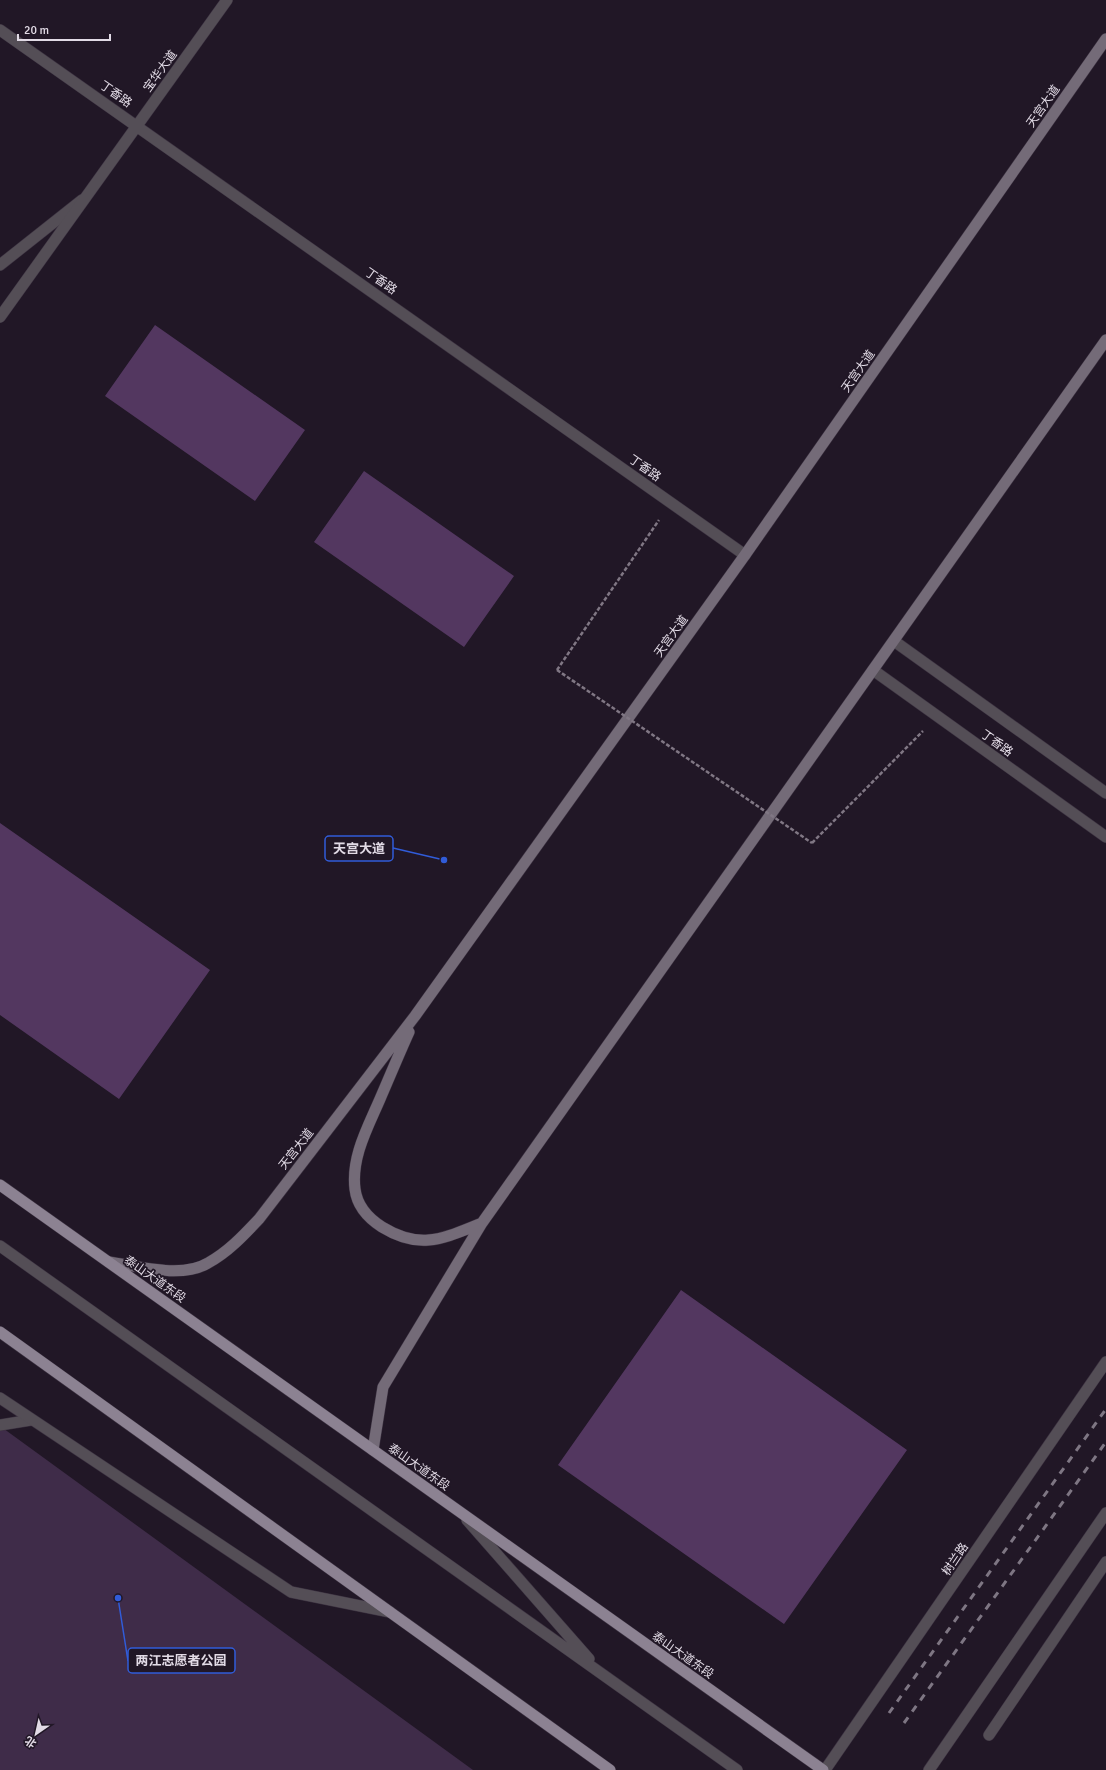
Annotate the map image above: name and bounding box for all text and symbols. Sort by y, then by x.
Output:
scale bar [18,16,110,42]
text: 20 m [24,23,49,38]
street label: 宝华大道 [140,47,181,95]
street label: 丁香路 [97,78,135,111]
street label: 天宫大道 [1023,82,1063,130]
street label: 丁香路 [362,265,400,298]
street label: 天宫大道 [838,347,878,395]
street label: 丁香路 [626,452,664,485]
street label: 天宫大道 [651,612,692,660]
street label: 丁香路 [978,727,1016,760]
callout: 天宫大道 [325,836,393,861]
text: 天宫大道 [333,841,385,857]
street label: 天宫大道 [276,1126,317,1173]
street label: 泰山大道东段 [121,1253,189,1306]
street label: 泰山大道东段 [385,1441,453,1494]
street label: 树兰路 [939,1540,972,1578]
street label: 泰山大道东段 [649,1629,717,1682]
callout: 两江志愿者公园 [128,1648,235,1673]
text: 两江志愿者公园 [135,1653,227,1669]
north arrow [16,1714,56,1754]
text: 北 [22,1733,39,1750]

